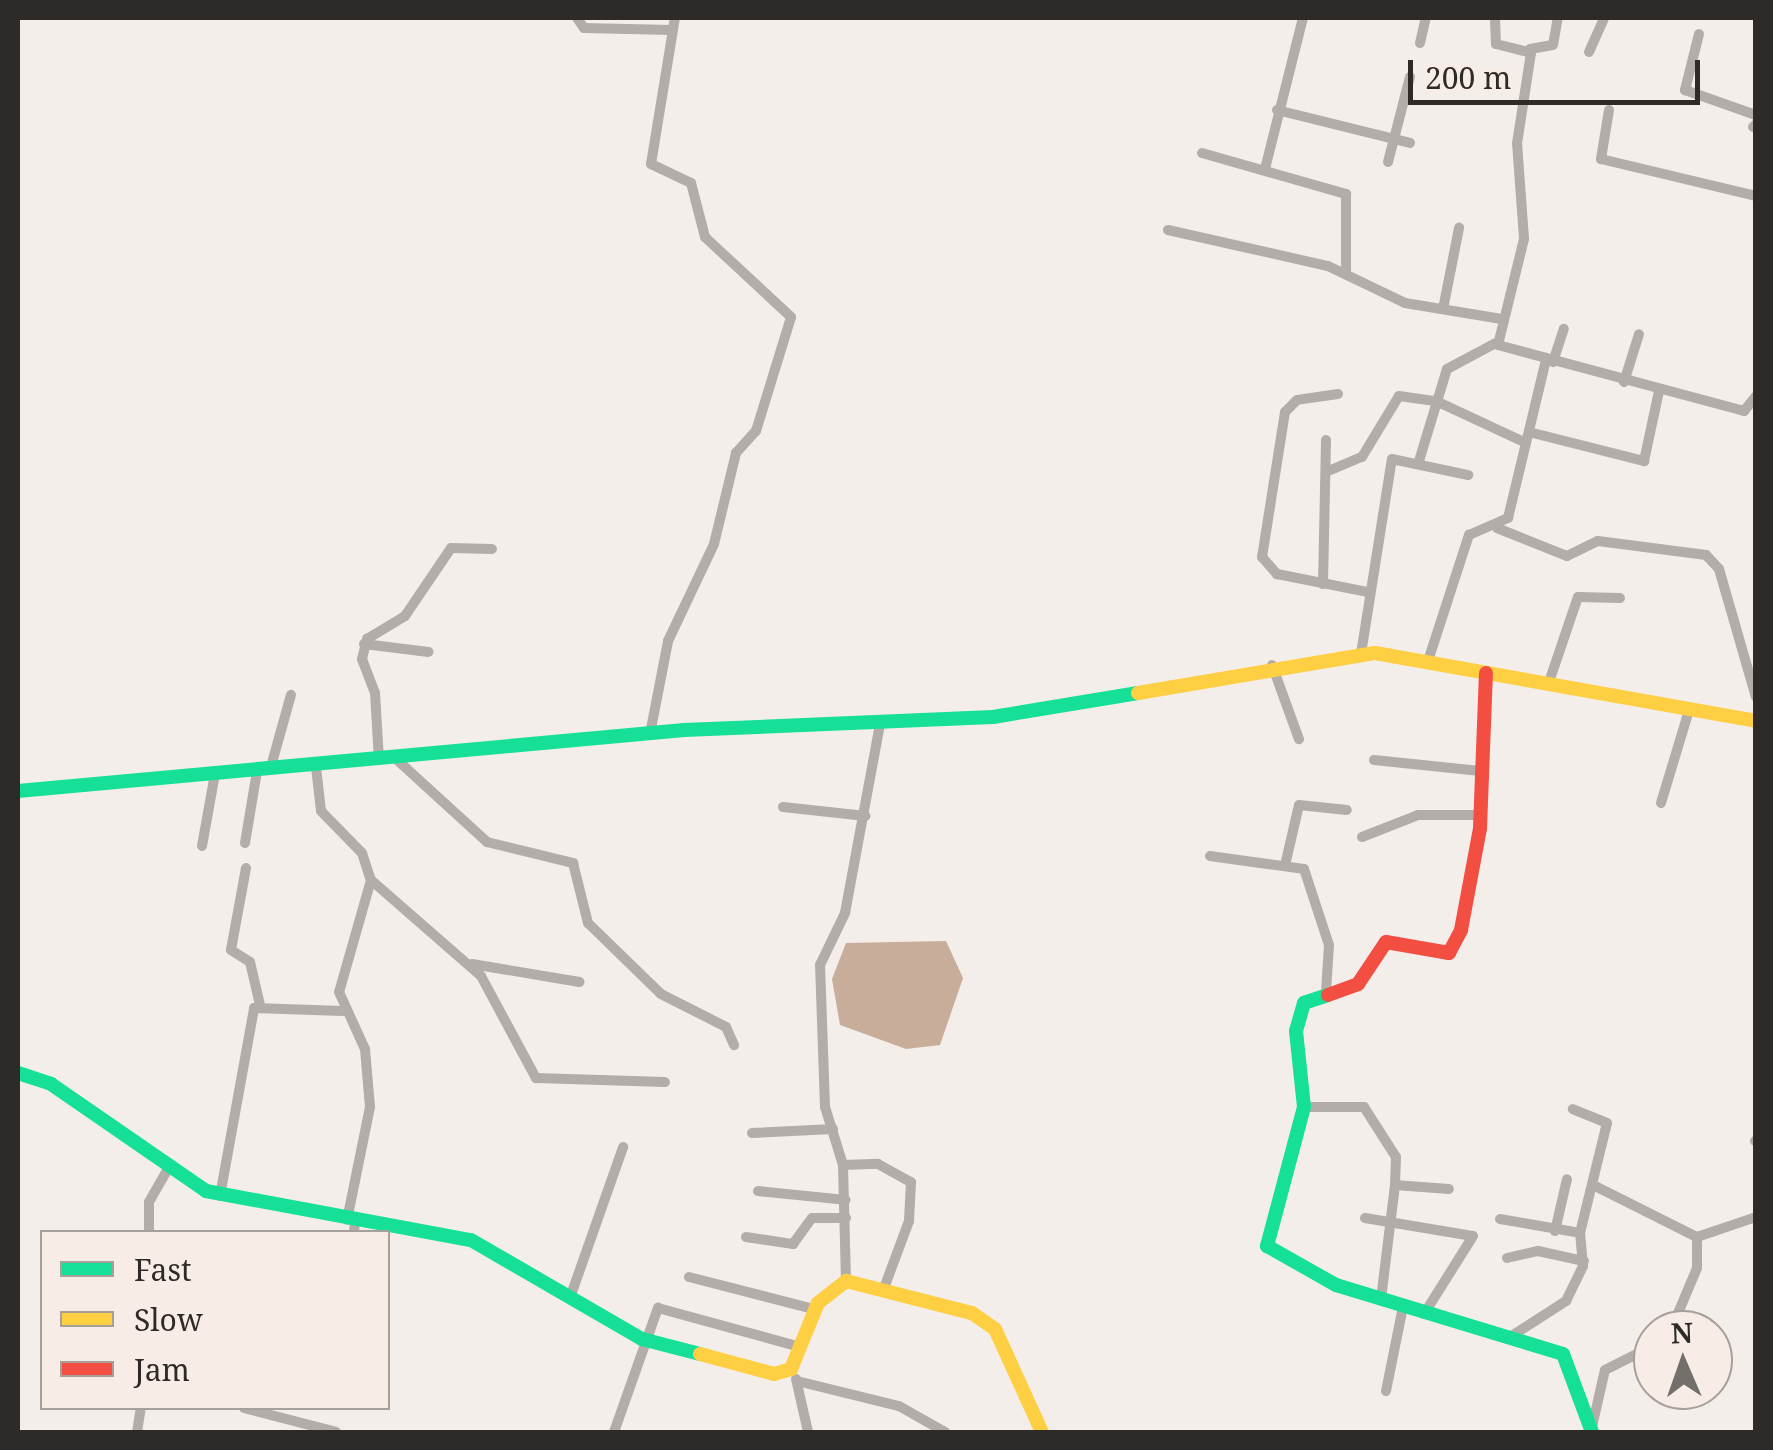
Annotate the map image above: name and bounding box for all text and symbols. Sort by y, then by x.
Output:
scale bar [1413,40,1706,102]
text: 200 m [1425,57,1511,98]
legend [40,1230,390,1410]
text: Fast [134,1249,191,1290]
text: Slow [134,1299,203,1340]
north arrow [1633,1310,1733,1410]
text: N [1670,1313,1694,1351]
text: Jam [134,1349,190,1390]

